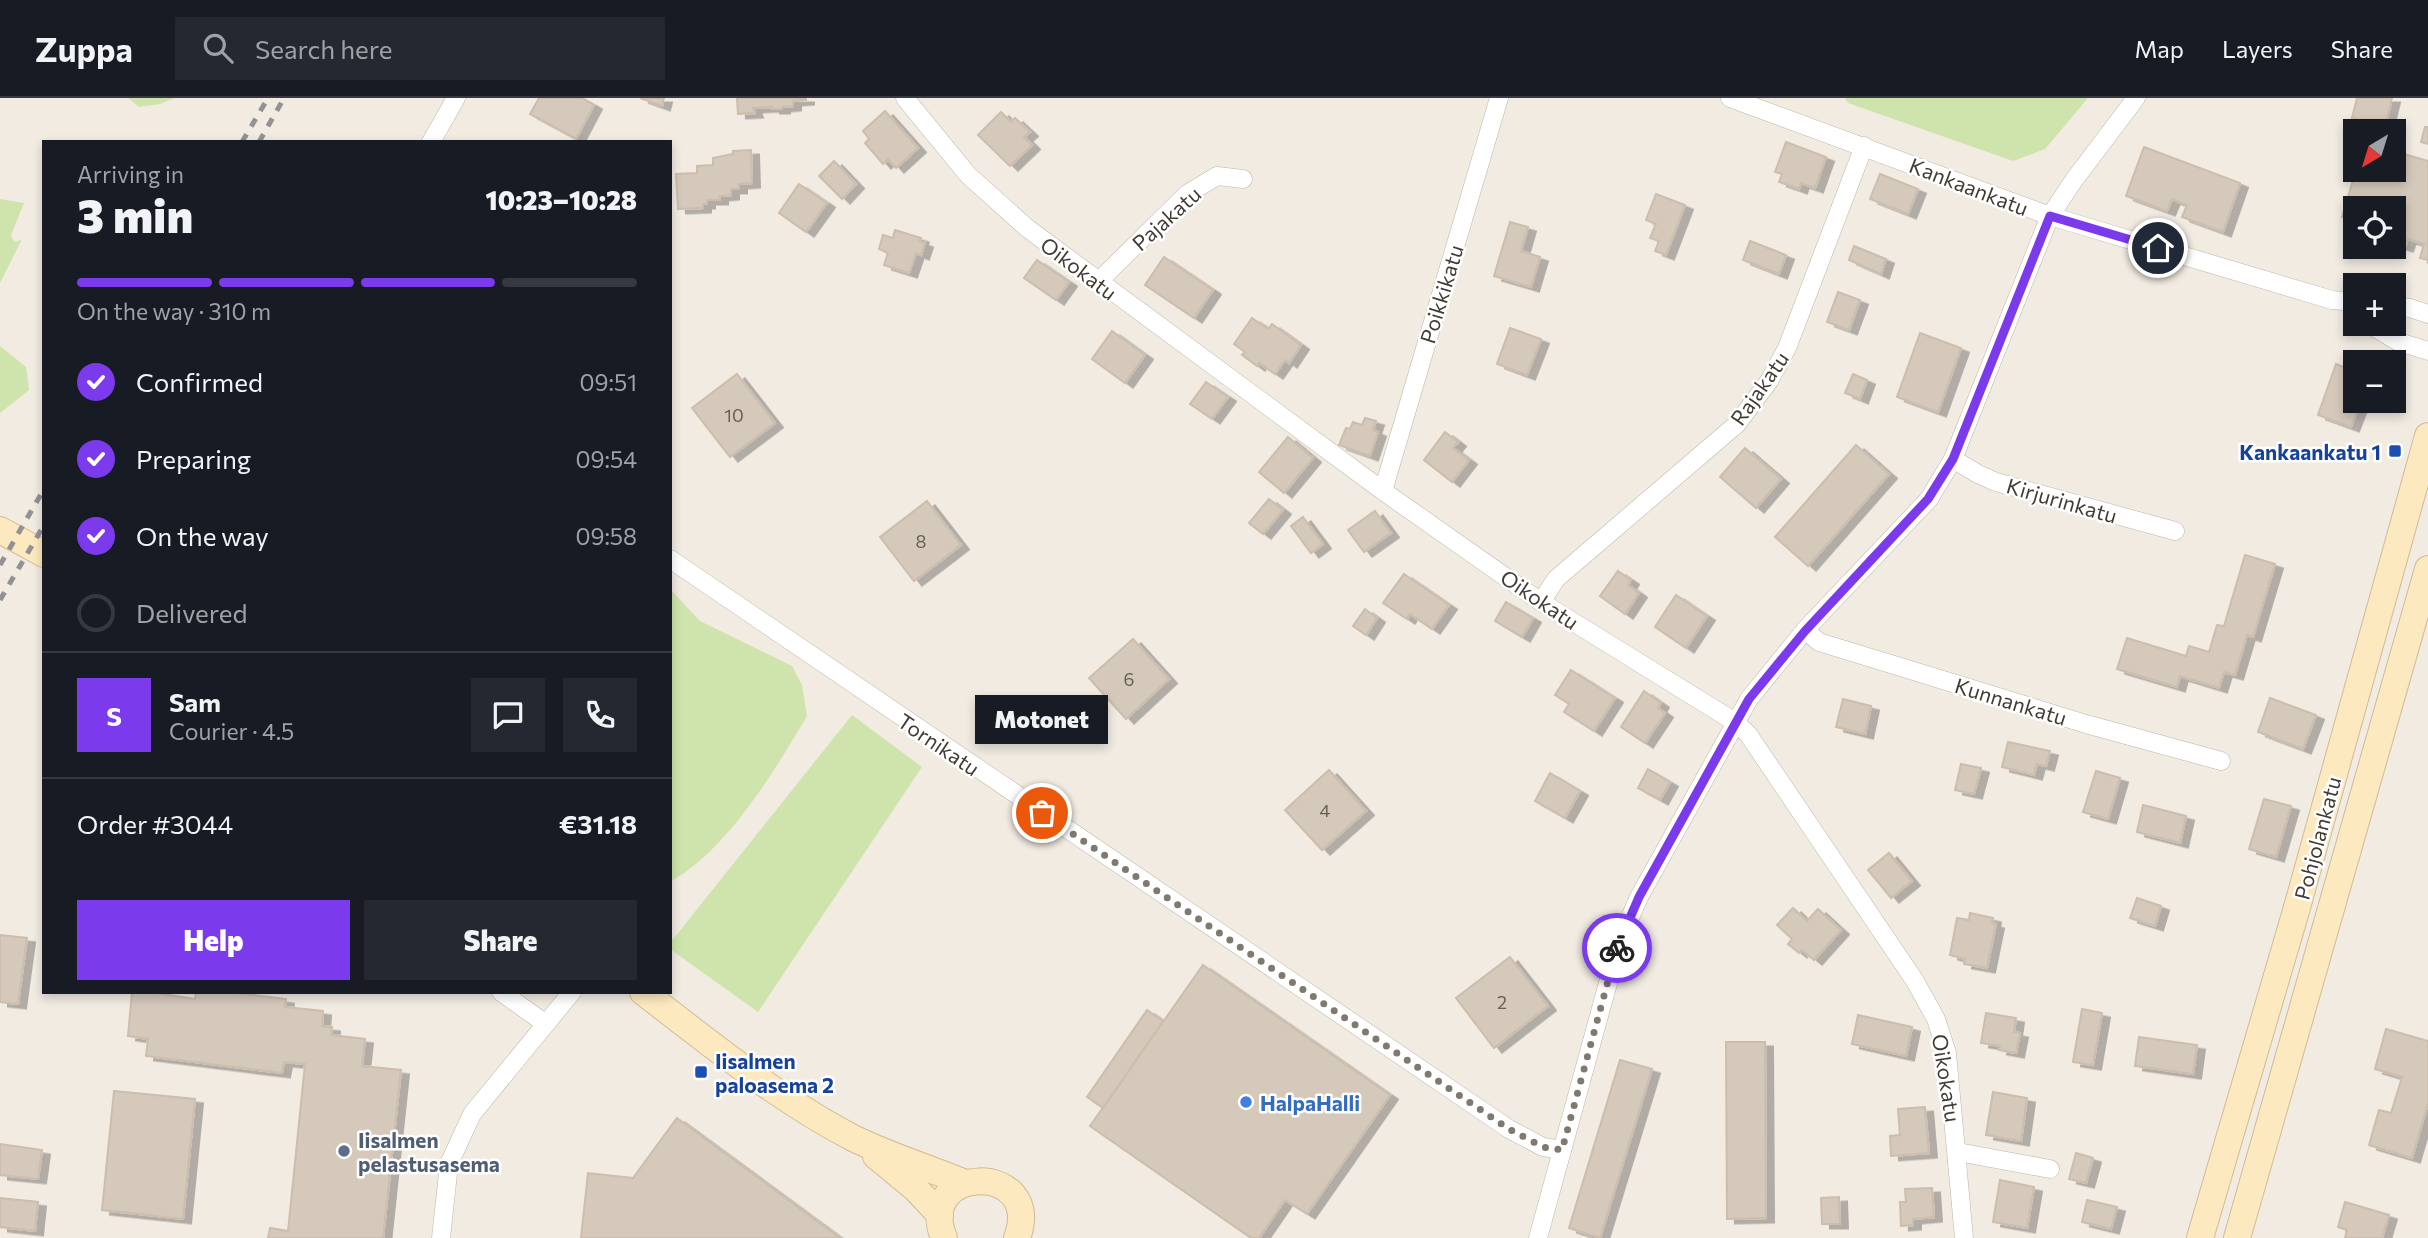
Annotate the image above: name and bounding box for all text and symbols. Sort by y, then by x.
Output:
search box [175,17,665,80]
text: Zuppa [35,28,133,69]
icon: search [199,29,237,67]
text: Search here [255,33,392,64]
text: Map [2135,34,2184,63]
text: Layers [2222,34,2293,63]
text: Share [2331,34,2393,63]
north arrow [2343,119,2406,182]
map controls [2343,119,2406,413]
street label: Kankaankatu [1906,152,2032,220]
text: Arriving in [77,160,184,188]
street label: Pajakatu [1127,181,1205,255]
text: 10:23–10:28 [486,184,637,215]
text: 3 min [77,186,193,242]
button: locate [2343,196,2406,259]
pin [2128,218,2188,278]
icon: home [2139,229,2177,267]
street label: Oikokatu [1036,231,1122,305]
street label: Poikkikatu [1414,242,1468,346]
button: + [2343,273,2406,336]
text: On the way · 310 m [77,297,271,325]
street label: Rajakatu [1725,346,1793,430]
button: − [2343,350,2406,413]
icon: check [77,363,115,401]
text: Confirmed [136,366,263,397]
text: 09:51 [580,368,637,396]
house number: 10 [724,404,744,426]
place label: Kankaankatu 1 [2239,439,2381,464]
icon: check [77,440,115,478]
text: Preparing [136,443,251,474]
marker: Kankaankatu 1 [2387,443,2403,459]
text: 09:54 [576,445,637,473]
street label: Kirjurinkatu [2004,472,2120,528]
icon: check [77,517,115,555]
text: On the way [136,520,269,551]
text: 09:58 [575,522,637,550]
house number: 8 [916,530,927,552]
street label: Oikokatu [1496,564,1584,634]
text: Delivered [136,597,247,628]
house number: 6 [1124,668,1134,690]
street label: Kunnankatu [1952,672,2070,730]
button: chat [471,678,545,752]
button: phone [563,678,637,752]
text: Sam [169,686,221,717]
callout: Motonet [976,694,1108,743]
text: S [106,700,122,731]
text: Motonet [994,705,1089,733]
street label: Tornikatu [893,708,985,780]
text: Courier · 4.5 [169,717,294,745]
street label: Pohjolankatu [2289,774,2345,902]
pin [1012,783,1072,843]
icon: bag [1023,794,1061,832]
house number: 4 [1320,799,1331,821]
text: Order #3044 [77,808,233,839]
text: €31.18 [559,808,637,839]
button: Help [77,900,350,980]
button: Share [364,900,637,980]
courier [1582,913,1652,983]
icon: bike [1598,929,1636,967]
house number: 2 [1497,991,1507,1013]
street label: Oikokatu [1928,1032,1966,1124]
place label: Iisalmen paloasema 2 [715,1048,834,1097]
marker: Iisalmen paloasema 2 [693,1064,709,1080]
place label: HalpaHalli [1260,1090,1360,1115]
marker: HalpaHalli [1238,1094,1254,1110]
place label: Iisalmen pelastusasema [358,1127,500,1176]
marker: Iisalmen pelastusasema [336,1143,352,1159]

